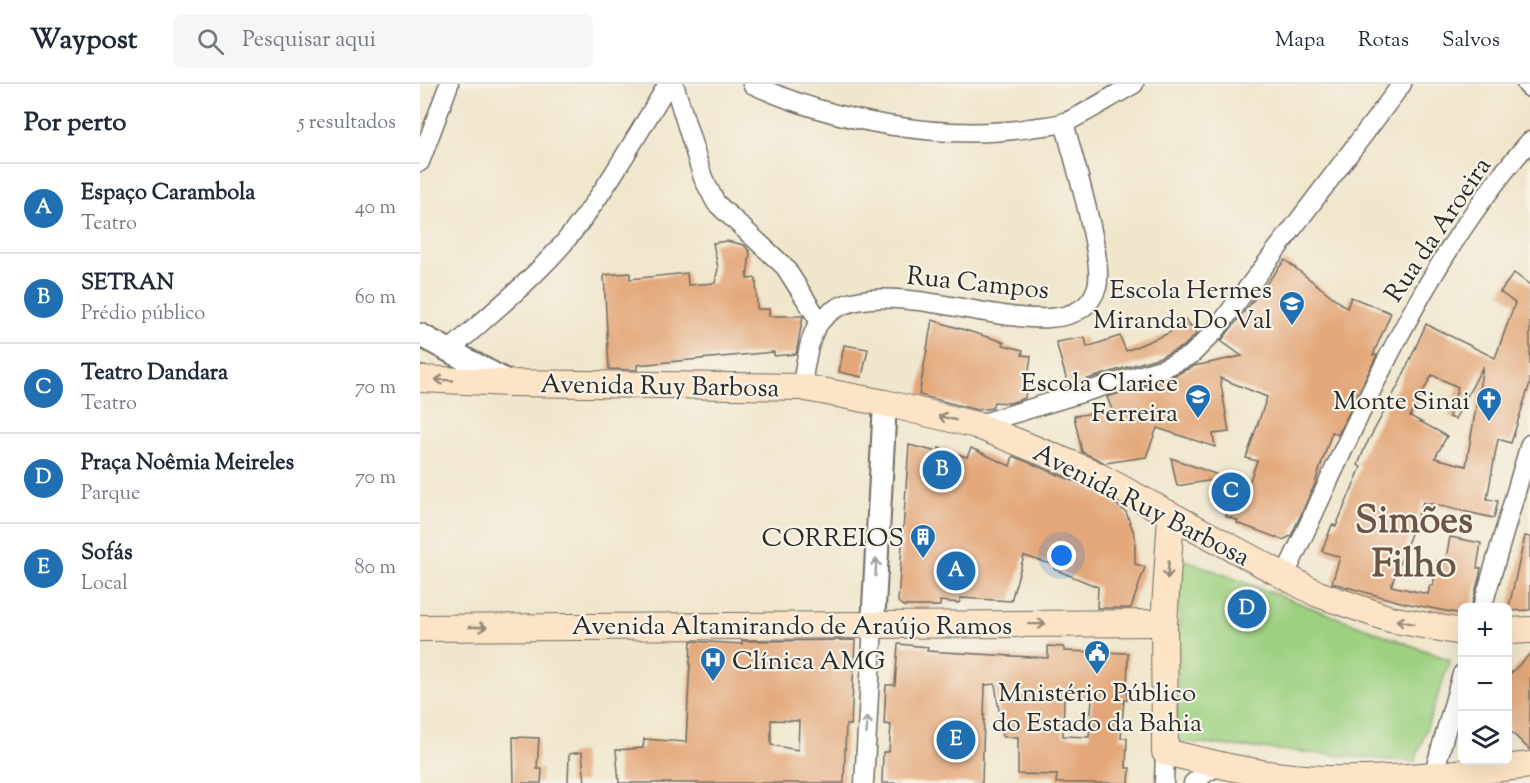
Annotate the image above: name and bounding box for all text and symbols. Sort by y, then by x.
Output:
search box [173,14,593,68]
text: Waypost [30,21,137,61]
icon: search [194,25,227,58]
text: Pesquisar aqui [242,25,376,57]
text: Mapa [1275,26,1325,56]
text: Rotas [1358,26,1409,56]
text: Salvos [1442,26,1500,56]
text: Por perto [24,105,126,142]
text: 5 resultados [298,109,396,138]
street label: Rua da Aroeira [1377,150,1501,311]
text: Espaço Carambola [81,178,256,210]
text: A [35,194,52,223]
text: 40 m [355,194,396,223]
text: Teatro [81,210,137,239]
street label: Rua Campos [905,259,1051,310]
text: SETRAN [81,268,174,300]
place label: Escola Hermes Miranda Do Val [1093,273,1272,340]
text: B [37,284,50,313]
text: 60 m [355,284,396,313]
school or university icon: Escola Hermes Miranda Do Val [1277,289,1307,327]
text: Prédio público [81,300,205,329]
text: Teatro Dandara [81,358,228,390]
place label: Escola Clarice Ferreira [1021,366,1178,433]
street label: Avenida Ruy Barbosa [540,367,780,408]
text: C [35,374,52,403]
text: 70 m [355,374,396,403]
one-way arrow [435,374,455,385]
school or university icon: Escola Clarice Ferreira [1183,382,1213,420]
place label: Monte Sinai [1333,384,1470,421]
church icon: Monte Sinai [1474,385,1504,423]
text: Teatro [81,390,137,419]
one-way arrow [938,412,957,424]
street label: Avenida Ruy Barbosa [1026,435,1256,577]
text: Praça Noêmia Meireles [81,448,294,480]
pin: B [922,448,962,492]
text: D [36,464,51,493]
text: 70 m [355,464,396,493]
pin: C [1212,470,1250,514]
text: Parque [81,480,140,509]
district label: Simões Filho [1355,496,1473,594]
place label: CORREIOS [762,521,904,558]
building icon: CORREIOS [908,522,938,560]
text: Sofás [81,538,133,570]
your location [1047,541,1076,570]
pin: A [936,548,976,594]
text: E [37,554,50,583]
text: 80 m [355,554,396,583]
one-way arrow [871,557,882,577]
one-way arrow [1162,559,1173,579]
text: Local [81,570,128,599]
pin: D [1228,586,1266,632]
map controls [1458,603,1512,765]
button: + [1458,603,1512,657]
street label: Avenida Altamirando de Araújo Ramos [572,609,1012,646]
one-way arrow [1396,616,1415,627]
one-way arrow [1026,618,1046,630]
one-way arrow [468,621,488,633]
public building icon: Mnistério Público do Estado da Bahia [1082,638,1112,676]
place label: Clínica AMG [732,644,885,681]
hospital icon: Clínica AMG [698,645,728,683]
button: − [1458,657,1512,711]
place label: Mnistério Público do Estado da Bahia [992,676,1202,743]
button: layers [1458,711,1512,765]
one-way arrow [862,715,873,735]
pin: E [936,718,976,762]

